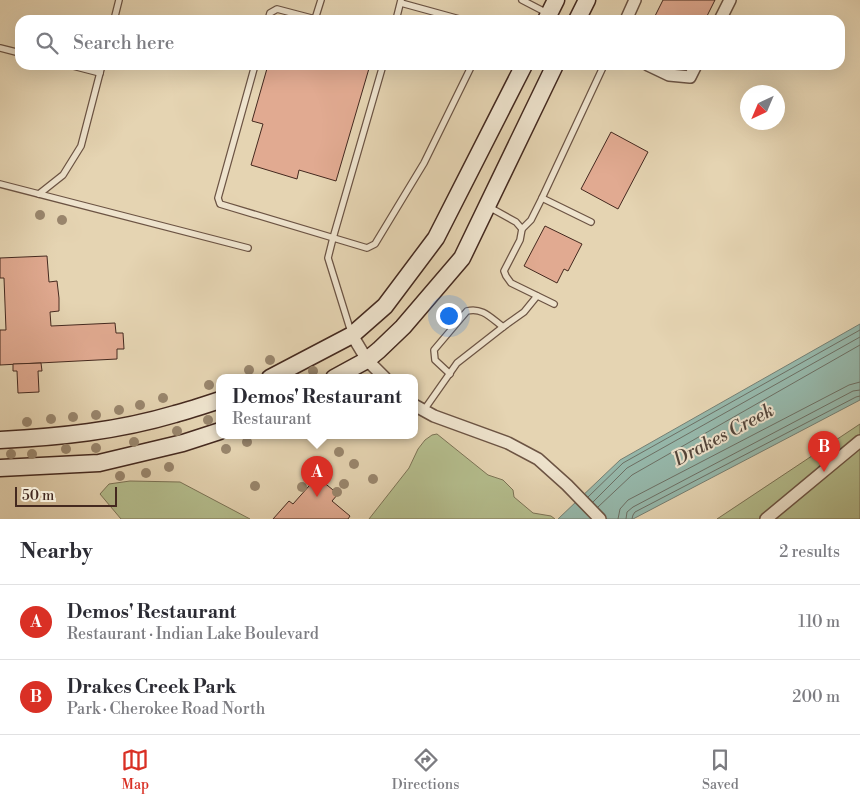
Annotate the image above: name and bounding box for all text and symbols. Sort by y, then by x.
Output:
search box [15,15,845,70]
icon: search [33,29,61,57]
text: Search here [73,31,174,55]
north arrow [740,85,785,130]
your location [436,303,462,329]
popup [216,374,418,439]
text: Demos' Restaurant [232,385,402,409]
water label: Drakes Creek [668,398,778,472]
text: Restaurant [232,409,312,429]
pin: B [808,431,840,472]
pin: A [301,456,333,497]
scale bar [15,484,118,507]
text: 50 m [22,487,54,505]
text: Nearby [20,539,93,565]
text: 2 results [779,542,840,562]
text: Demos' Restaurant [67,600,236,624]
text: A [30,612,42,632]
text: 110 m [798,612,840,632]
text: Restaurant · Indian Lake Boulevard [67,624,319,644]
text: Drakes Creek Park [67,675,237,699]
text: B [30,687,42,707]
text: 200 m [792,687,840,707]
text: Park · Cherokee Road North [67,699,265,719]
tab: Map [121,746,149,794]
tab: Directions [392,746,459,794]
tab: Saved [702,746,739,794]

